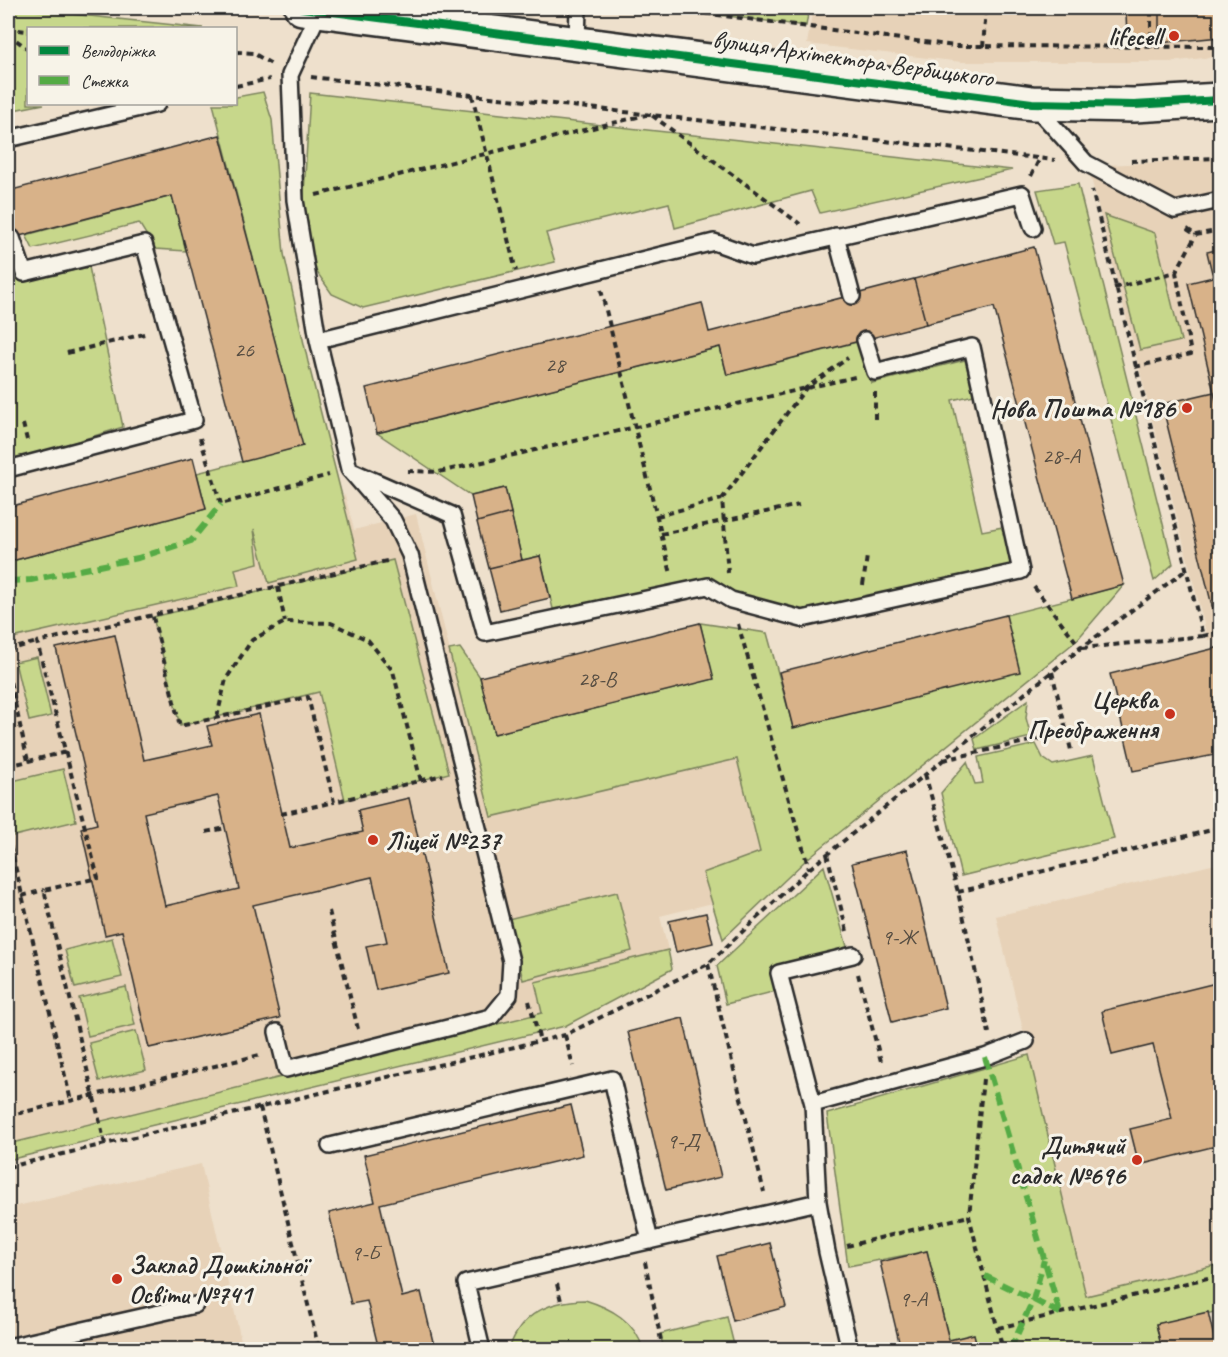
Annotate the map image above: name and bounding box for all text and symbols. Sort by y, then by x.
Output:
place label: lifecell [1108,20,1166,53]
street label: вулиця Архітектора Вербицького [711,22,997,95]
legend [27,27,237,105]
marker: lifecell [1167,29,1181,43]
text: Велодоріжка [81,40,156,62]
text: Стежка [81,70,129,92]
house number: 26 [234,336,255,364]
house number: 28 [545,351,567,379]
place label: Нова Пошта №186 [990,392,1177,425]
marker: Нова Пошта №186 [1180,401,1194,415]
house number: 28-А [1042,442,1081,470]
house number: 28-В [578,665,618,693]
place label: Церква Преображення [1028,683,1160,746]
marker: Церква Преображення [1163,707,1177,721]
place label: Ліцей №237 [385,824,503,857]
marker: Ліцей №237 [366,833,380,847]
house number: 9-Ж [881,923,919,951]
house number: 9-Д [667,1127,702,1155]
place label: Дитячий садок №696 [1010,1129,1127,1192]
marker: Дитячий садок №696 [1130,1153,1144,1167]
house number: 9-Б [351,1239,383,1267]
place label: Заклад Дошкільної Освіти №741 [129,1248,313,1311]
marker: Заклад Дошкільної Освіти №741 [110,1272,124,1286]
house number: 9-А [899,1285,928,1313]

